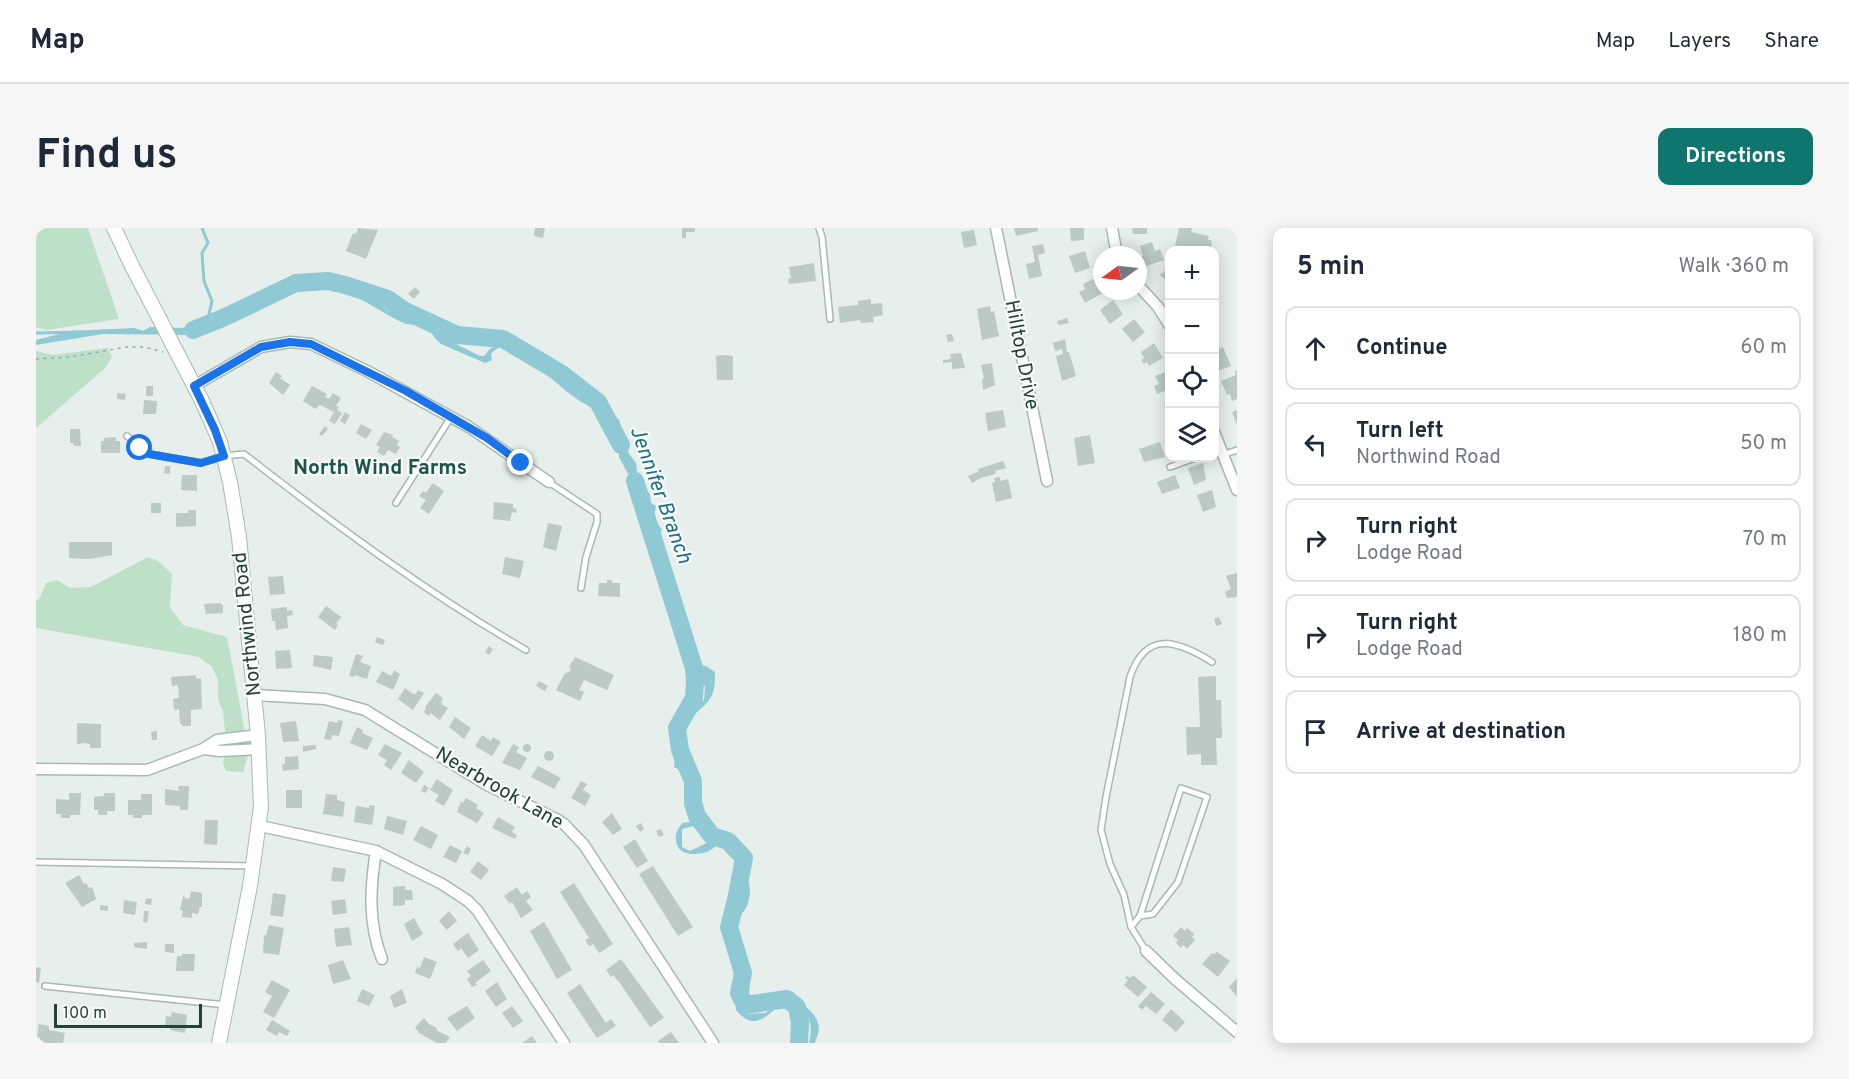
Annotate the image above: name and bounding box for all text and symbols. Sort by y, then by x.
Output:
text: Map [30,23,85,59]
text: Map [1596,28,1635,55]
text: Layers [1668,28,1731,55]
text: Share [1764,28,1819,55]
button: Directions [1658,128,1813,185]
text: Find us [36,130,177,183]
north arrow [1093,246,1147,300]
map controls [1165,246,1219,462]
button: + [1165,246,1219,300]
text: 5 min [1297,251,1365,284]
text: Walk · 360 m [1678,254,1789,280]
street label: Hilltop Drive [998,298,1044,412]
button: − [1165,300,1219,354]
icon: ahead [1299,332,1332,365]
text: Continue [1356,335,1447,362]
text: 60 m [1741,335,1787,361]
button: locate [1165,354,1219,408]
button: layers [1165,408,1219,462]
text: Turn left [1356,418,1444,445]
water label: Jennifer Branch [623,423,698,568]
icon: left [1299,428,1332,461]
text: 50 m [1740,431,1787,457]
route start [126,434,152,460]
text: Northwind Road [1356,445,1501,471]
route end [507,449,533,475]
district label: North Wind Farms [293,455,467,482]
text: Turn right [1356,514,1458,541]
icon: right [1299,524,1332,557]
text: 70 m [1743,527,1787,553]
text: Lodge Road [1356,541,1463,567]
street label: Northwind Road [228,551,268,697]
text: Turn right [1356,610,1458,637]
icon: right [1299,620,1332,653]
text: 180 m [1733,623,1787,649]
text: Lodge Road [1356,637,1463,663]
icon: arrive [1299,716,1332,749]
text: Arrive at destination [1356,719,1566,746]
street label: Nearbrook Lane [430,742,568,836]
scale bar [54,1001,202,1028]
text: 100 m [63,1004,107,1024]

